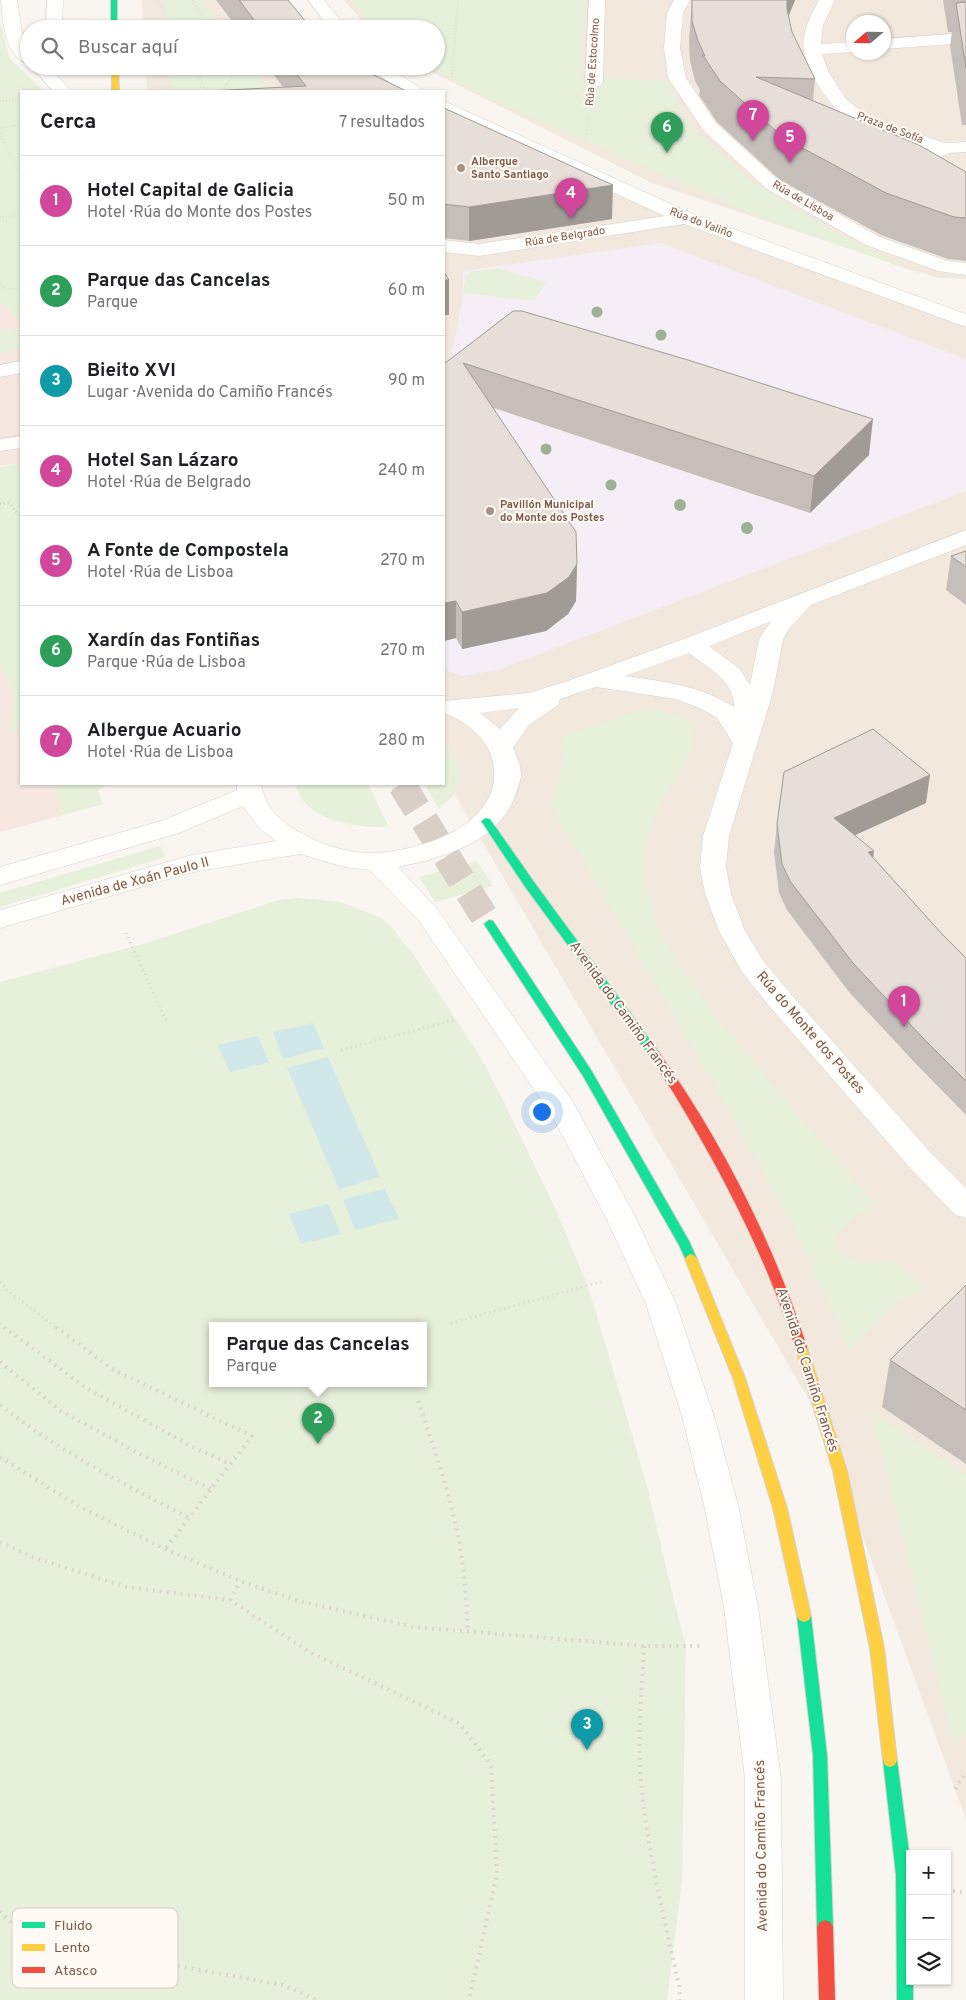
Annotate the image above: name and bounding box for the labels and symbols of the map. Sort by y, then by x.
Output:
north arrow [846,15,891,60]
street label: Rúa de Estocolmo [583,17,603,107]
pin: 7 [737,100,769,141]
street label: Praza de Sofía [855,109,925,147]
pin: 6 [651,112,683,153]
pin: 5 [774,122,806,163]
place label: Albergue Santo Santiago [471,155,549,182]
marker: Albergue Santo Santiago [455,162,467,174]
pin: 4 [555,178,587,219]
street label: Rúa de Lisboa [770,178,837,224]
street label: Rúa do Valiño [668,205,734,241]
street label: Rúa de Belgrado [524,224,606,250]
place label: Pavillón Municipal do Monte dos Postes [500,498,604,525]
marker: Pavillón Municipal do Monte dos Postes [484,505,496,517]
street label: Avenida de Xoán Paulo II [59,854,211,910]
street label: Avenida do Camiño Francés [565,938,681,1088]
street label: Rúa do Monte dos Postes [752,968,868,1098]
pin: 1 [888,986,920,1027]
your location [529,1099,555,1125]
street label: Avenida do Camiño Francés [772,1285,842,1455]
pin: 2 [302,1403,334,1444]
pin: 3 [571,1709,603,1750]
street label: Avenida do Camiño Francés [752,1760,772,1932]
legend [12,1908,178,1988]
text: Fluido [54,1918,93,1935]
text: Lento [54,1940,90,1957]
text: Atasco [54,1963,97,1980]

